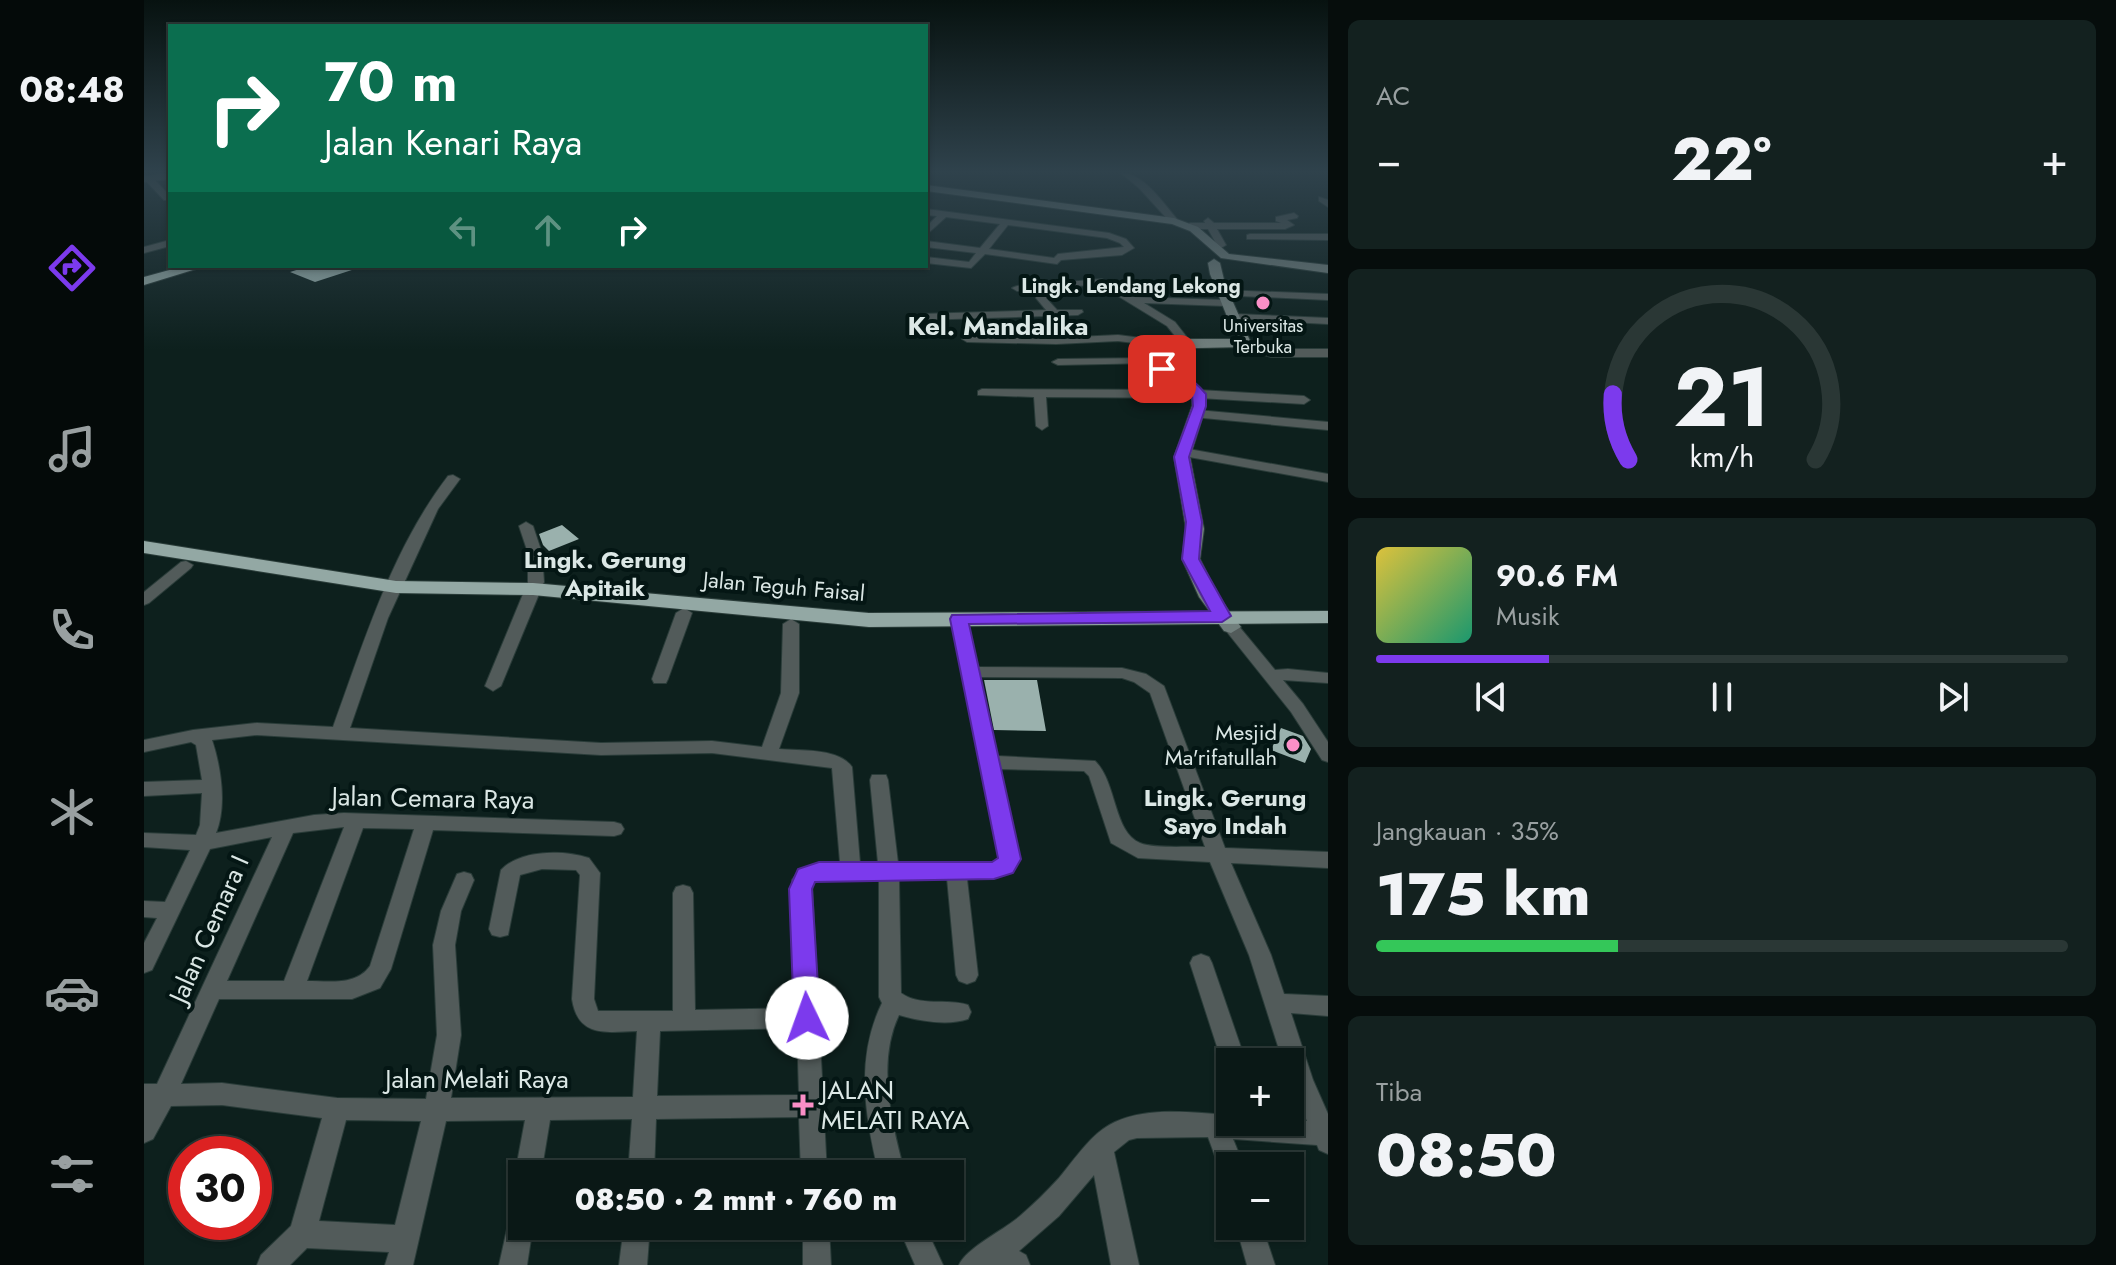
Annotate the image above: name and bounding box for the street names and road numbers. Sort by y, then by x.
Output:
street label: Jalan Teguh Faisal [699,563,866,609]
street label: Jalan Cemara Raya [328,777,535,819]
street label: Jalan Cemara I [158,849,259,1012]
street label: Jalan Melati Raya [382,1060,569,1098]

